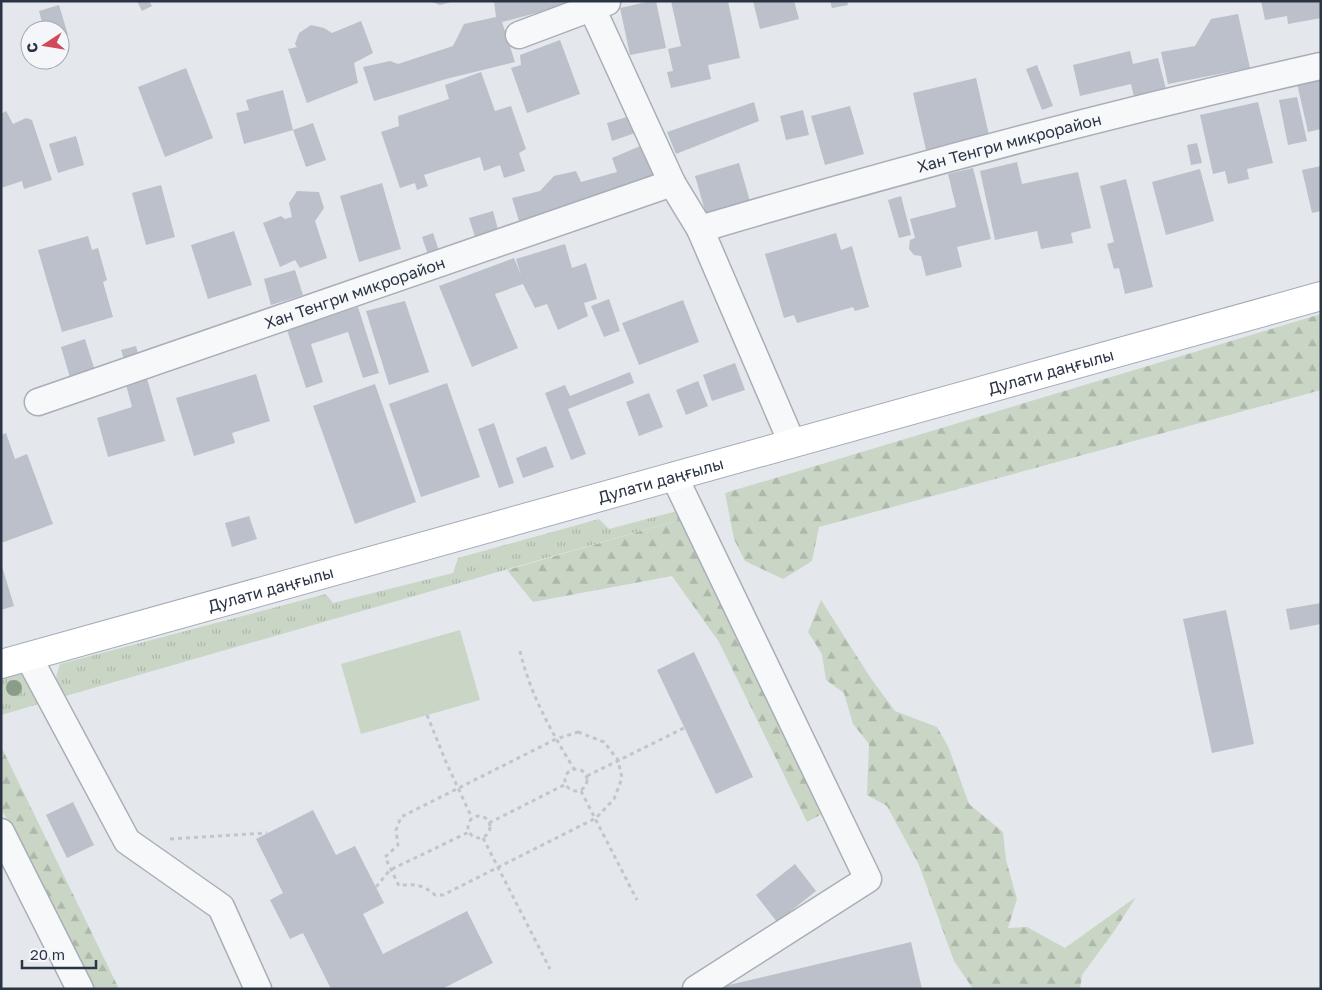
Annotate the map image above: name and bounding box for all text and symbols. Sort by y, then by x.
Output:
north arrow [20,20,70,70]
text: С [22,41,41,54]
street label: Хан Тенгри микрорайон [915,109,1103,176]
street label: Хан Тенгри микрорайон [262,252,448,333]
street label: Дулати даңғылы [986,344,1116,398]
street label: Дулати даңғылы [596,453,726,507]
street label: Дулати даңғылы [206,562,336,616]
scale bar [22,938,96,970]
text: 20 m [30,945,65,963]

